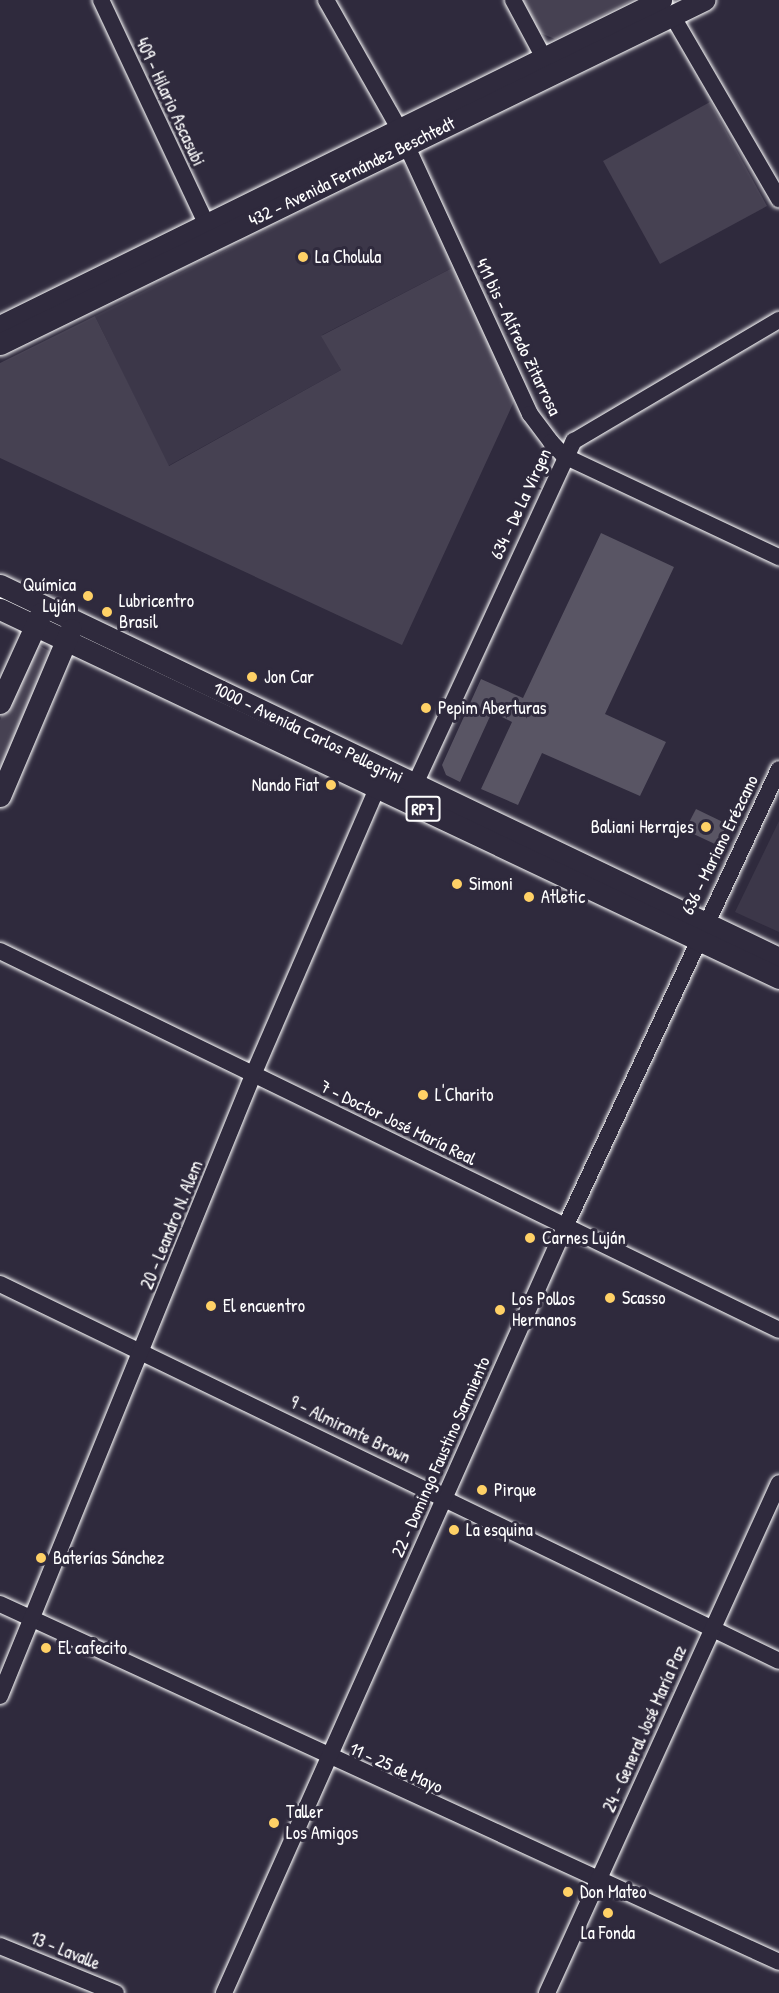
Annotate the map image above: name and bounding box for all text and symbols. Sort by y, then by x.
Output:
street label: 409 - Hilario Ascasubi [131,34,209,170]
street label: 432 - Avenida Fernández Beschtedt [245,113,459,231]
place label: La Cholula [315,246,381,268]
marker: La Cholula [296,250,310,264]
street label: 411 bis - Alfredo Zitarrosa [471,255,565,419]
street label: 634 - De La Virgen [486,445,556,563]
place label: Química Luján [23,575,76,618]
marker: Química Luján [81,589,95,603]
place label: Lubricentro Brasil [119,591,194,634]
marker: Lubricentro Brasil [100,605,114,619]
place label: Jon Car [264,666,314,688]
marker: Jon Car [245,670,259,684]
street label: 1000 - Avenida Carlos Pellegrini [209,678,407,788]
place label: Pepim Aberturas [438,697,547,719]
marker: Pepim Aberturas [419,701,433,715]
street label: 636 - Mariano Erézcano [677,772,763,918]
place label: Nando Fiat [252,774,319,796]
marker: Nando Fiat [324,778,338,792]
road number: RP7 [405,796,441,822]
place label: Baliani Herrajes [591,816,694,838]
marker: Baliani Herrajes [699,820,713,834]
place label: Simoni [469,873,513,895]
marker: Simoni [450,877,464,891]
place label: Atletic [541,886,585,908]
marker: Atletic [522,890,536,904]
street label: 7 - Doctor José María Real [316,1076,480,1170]
place label: L'Charito [435,1084,494,1106]
marker: L'Charito [416,1088,430,1102]
street label: 20 - Leandro N. Alem [136,1157,208,1293]
place label: Carnes Luján [542,1227,626,1249]
marker: Carnes Luján [523,1231,537,1245]
place label: Scasso [622,1287,665,1309]
place label: Los Pollos Hermanos [512,1289,576,1332]
marker: Scasso [603,1291,617,1305]
place label: El encuentro [223,1295,305,1317]
marker: El encuentro [204,1299,218,1313]
marker: Los Pollos Hermanos [493,1303,507,1317]
street label: 22 - Domingo Faustino Sarmiento [387,1354,495,1560]
street label: 9 - Almirante Brown [286,1391,414,1469]
place label: Pirque [494,1479,536,1501]
marker: Pirque [475,1483,489,1497]
place label: La esquina [466,1519,533,1541]
marker: La esquina [447,1523,461,1537]
place label: Baterías Sánchez [53,1547,164,1569]
marker: Baterías Sánchez [34,1551,48,1565]
place label: El cafecito [58,1637,127,1659]
marker: El cafecito [39,1641,53,1655]
street label: 24 - General José María Paz [598,1642,692,1816]
street label: 11 - 25 de Mayo [346,1738,446,1798]
place label: Taller Los Amigos [286,1802,358,1844]
marker: Taller Los Amigos [267,1816,281,1830]
place label: Don Mateo [580,1881,646,1903]
marker: Don Mateo [561,1885,575,1899]
marker: La Fonda [601,1906,615,1920]
place label: La Fonda [581,1922,635,1944]
street label: 13 - Lavalle [27,1927,103,1975]

